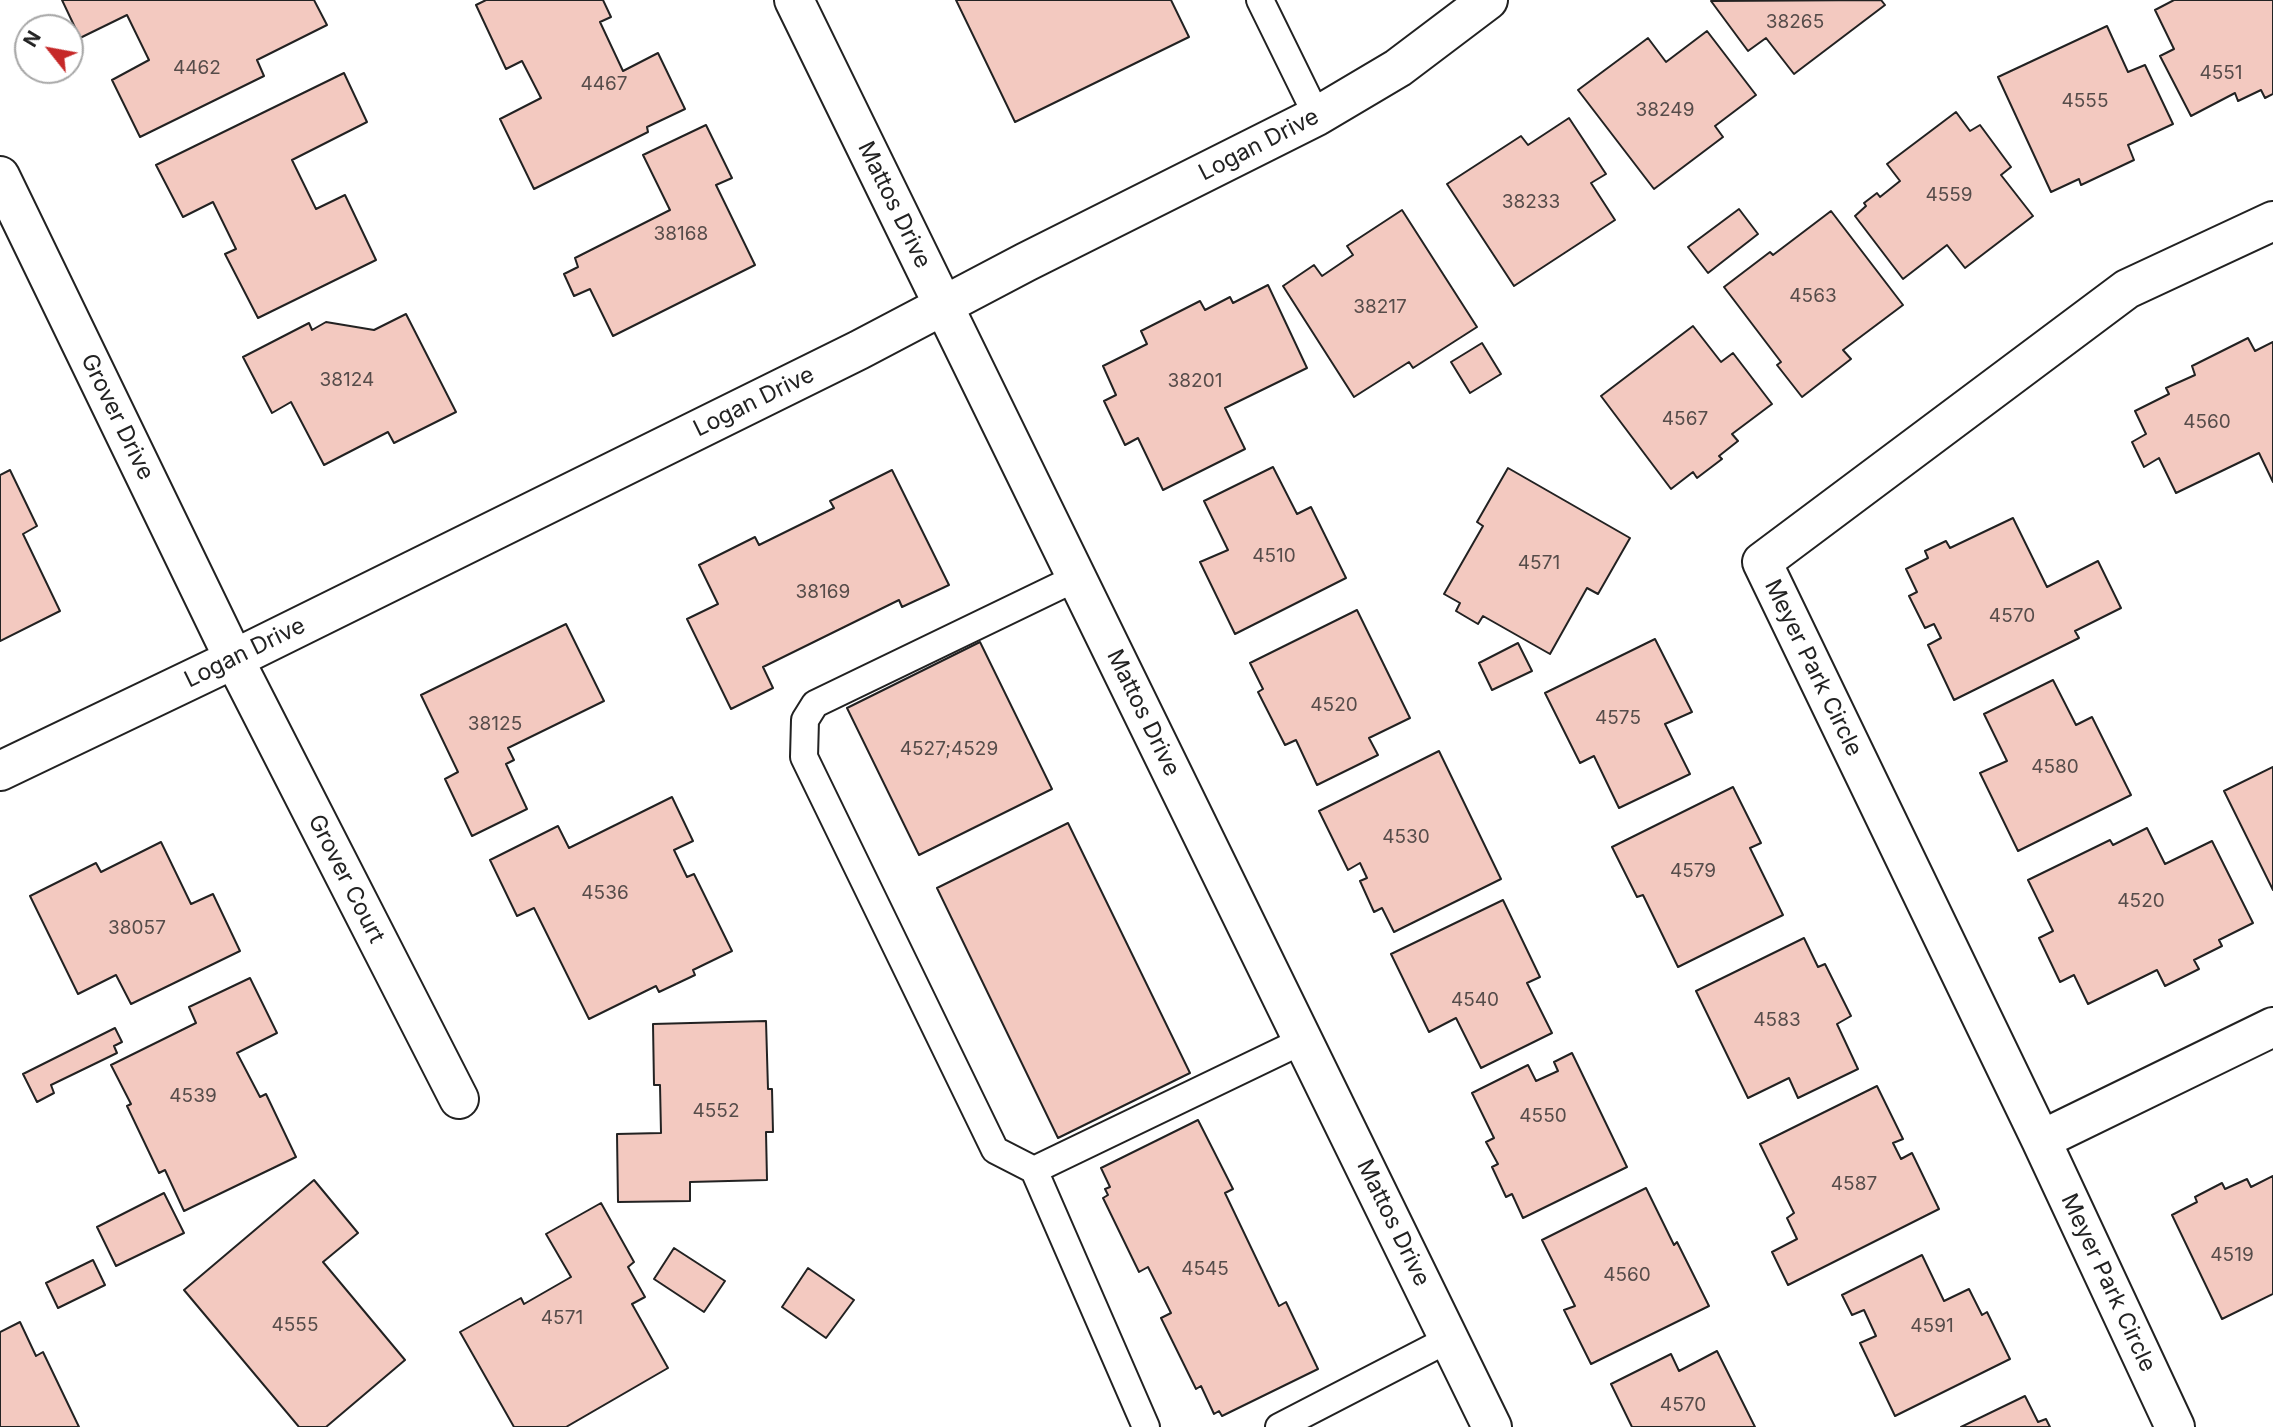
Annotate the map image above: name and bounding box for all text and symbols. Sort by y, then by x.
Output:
house number: 38265 [1766,11,1824,33]
north arrow [14,14,84,84]
text: N [19,27,46,51]
house number: 4462 [173,57,221,79]
house number: 4551 [2199,62,2243,84]
house number: 4467 [580,73,628,95]
house number: 4555 [2062,90,2108,112]
house number: 38249 [1636,99,1694,121]
street label: Logan Drive [1194,103,1324,187]
street label: Mattos Drive [851,137,937,273]
house number: 4559 [1925,184,1973,206]
house number: 38233 [1502,191,1560,213]
house number: 38168 [654,223,708,245]
house number: 4563 [1789,285,1837,307]
house number: 38217 [1353,296,1407,318]
street label: Grover Drive [75,349,159,485]
street label: Logan Drive [689,361,819,443]
house number: 38124 [320,369,374,391]
house number: 38201 [1168,370,1222,392]
house number: 4567 [1662,408,1708,430]
house number: 4560 [2183,411,2231,433]
house number: 4510 [1252,545,1296,567]
house number: 4571 [1518,552,1560,574]
street label: Meyer Park Circle [1758,575,1868,761]
house number: 38169 [796,581,850,603]
house number: 4570 [1989,605,2035,627]
street label: Logan Drive [180,612,310,694]
street label: Mattos Drive [1100,645,1186,781]
house number: 4520 [1310,694,1358,716]
house number: 4575 [1595,707,1641,729]
house number: 38125 [468,713,522,735]
house number: 4527;4529 [900,738,998,760]
house number: 4580 [2031,756,2079,778]
street label: Grover Court [302,810,390,948]
house number: 4530 [1382,826,1430,848]
house number: 4579 [1670,860,1716,882]
house number: 4536 [581,882,629,904]
house number: 4520 [2117,890,2165,912]
house number: 38057 [108,917,166,939]
house number: 4540 [1451,989,1499,1011]
house number: 4583 [1753,1009,1801,1031]
house number: 4539 [169,1085,217,1107]
house number: 4552 [693,1100,739,1122]
house number: 4550 [1519,1105,1567,1127]
street label: Mattos Drive [1350,1155,1436,1291]
house number: 4587 [1831,1173,1877,1195]
street label: Meyer Park Circle [2055,1190,2161,1376]
house number: 4519 [2210,1244,2254,1266]
house number: 4545 [1181,1258,1229,1280]
house number: 4560 [1603,1264,1651,1286]
house number: 4571 [541,1307,583,1329]
house number: 4555 [272,1314,318,1336]
house number: 4591 [1910,1315,1954,1337]
house number: 4570 [1660,1394,1706,1416]

